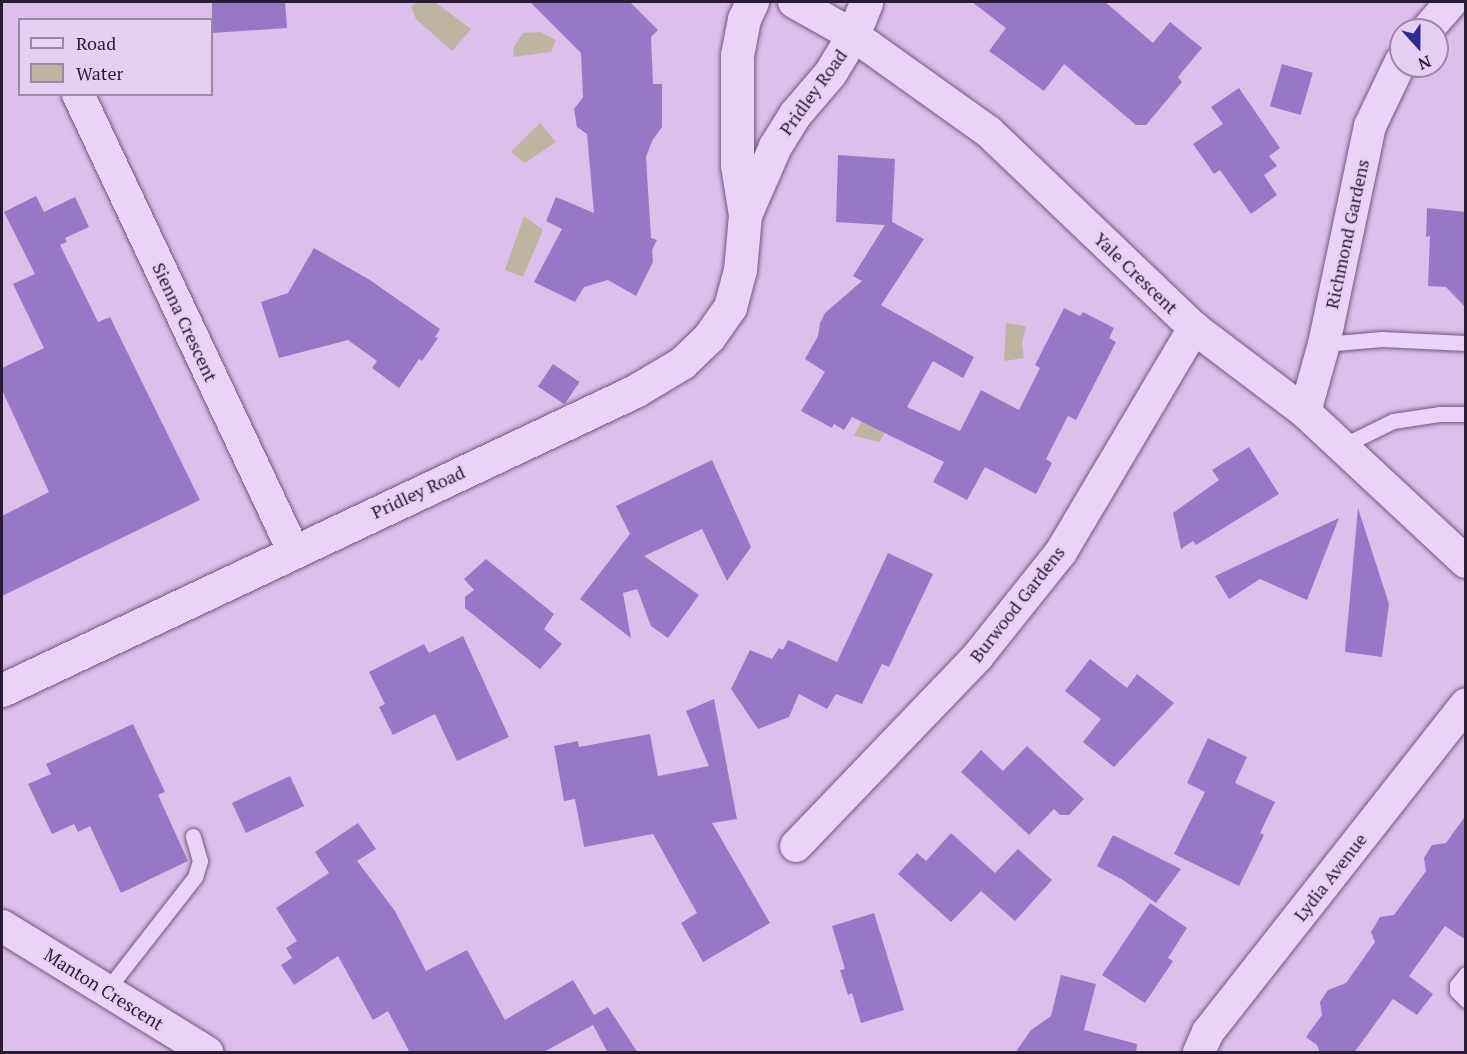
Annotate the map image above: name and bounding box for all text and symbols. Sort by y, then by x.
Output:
legend [18,18,213,96]
north arrow [1389,18,1449,78]
text: Road [76,31,116,55]
street label: Pridley Road [775,45,851,139]
text: N [1415,50,1434,75]
text: Water [76,61,123,85]
street label: Richmond Gardens [1321,157,1373,311]
street label: Yale Crescent [1090,228,1182,318]
street label: Sienna Crescent [148,259,222,385]
street label: Pridley Road [368,461,468,523]
street label: Burwood Gardens [965,542,1069,666]
street label: Lydia Avenue [1289,829,1371,925]
street label: Manton Crescent [40,944,168,1034]

